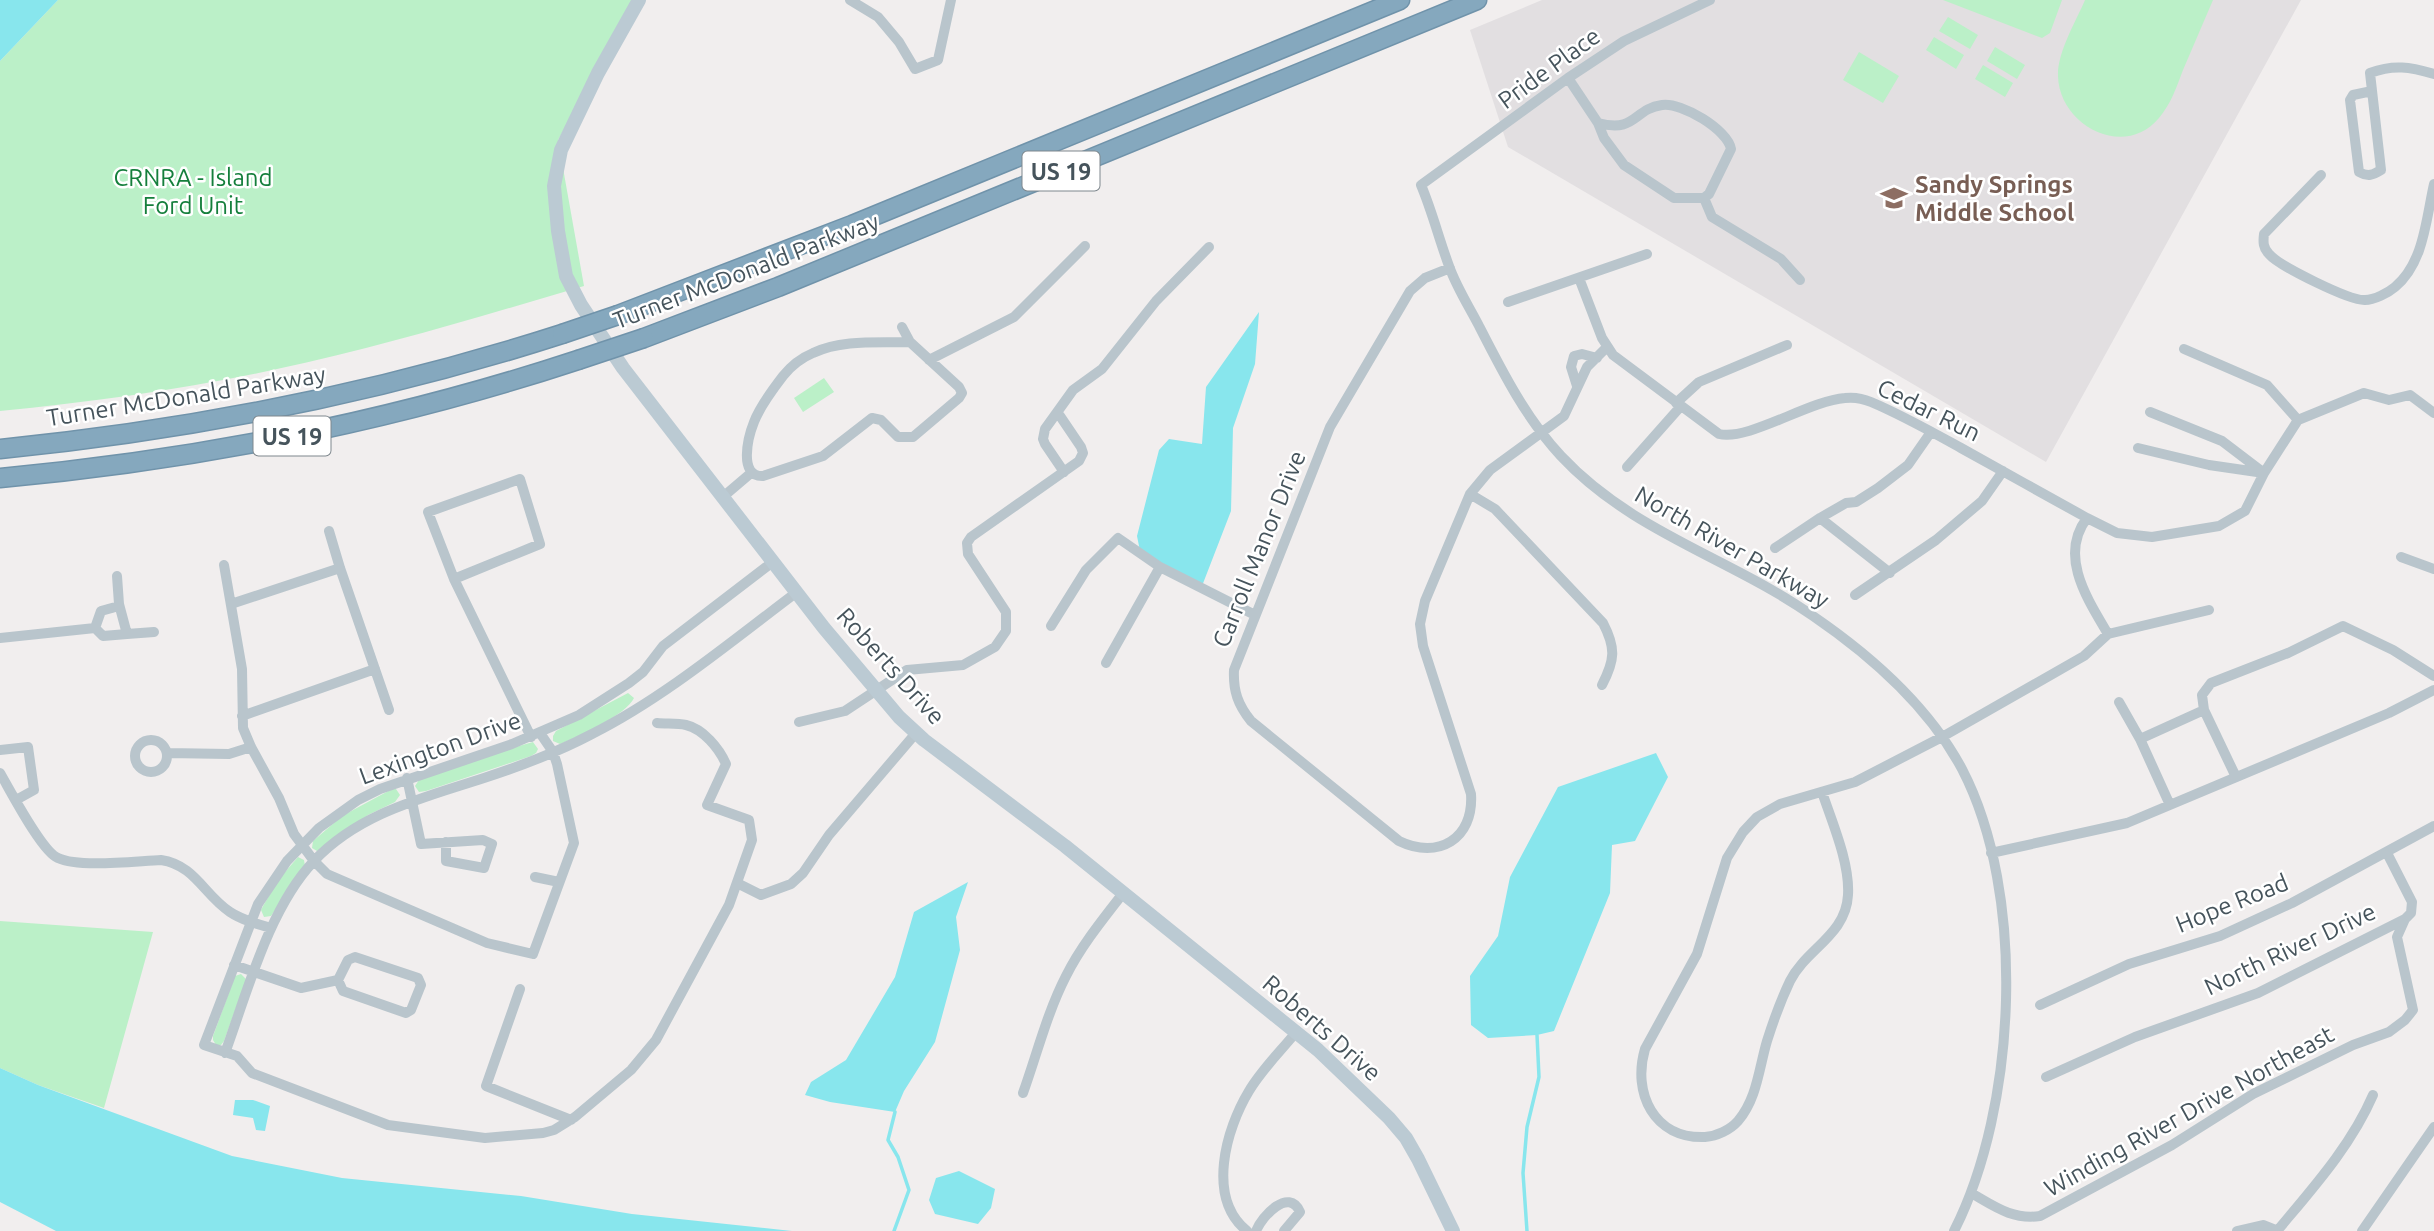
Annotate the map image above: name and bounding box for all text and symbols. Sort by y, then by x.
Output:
street label: Pride Place [1493,22,1605,114]
road number: US 19 [1023,152,1100,190]
park label: CRNRA - Island Ford Unit [114,164,272,219]
place label: Sandy Springs Middle School [1915,171,2074,226]
school or university icon: Sandy Springs Middle School [1879,183,1909,213]
street label: Turner McDonald Parkway [609,208,883,334]
street label: Turner McDonald Parkway [45,361,328,431]
street label: Cedar Run [1873,373,1985,447]
road number: US 19 [254,416,330,456]
street label: Carroll Manor Drive [1207,447,1311,651]
street label: North River Parkway [1630,480,1834,614]
street label: Roberts Drive [832,602,950,730]
street label: Lexington Drive [355,706,525,790]
street label: Hope Road [2172,868,2292,938]
street label: North River Drive [2200,897,2380,1001]
street label: Roberts Drive [1258,969,1386,1087]
street label: Winding River Drive Northeast [2040,1020,2339,1202]

